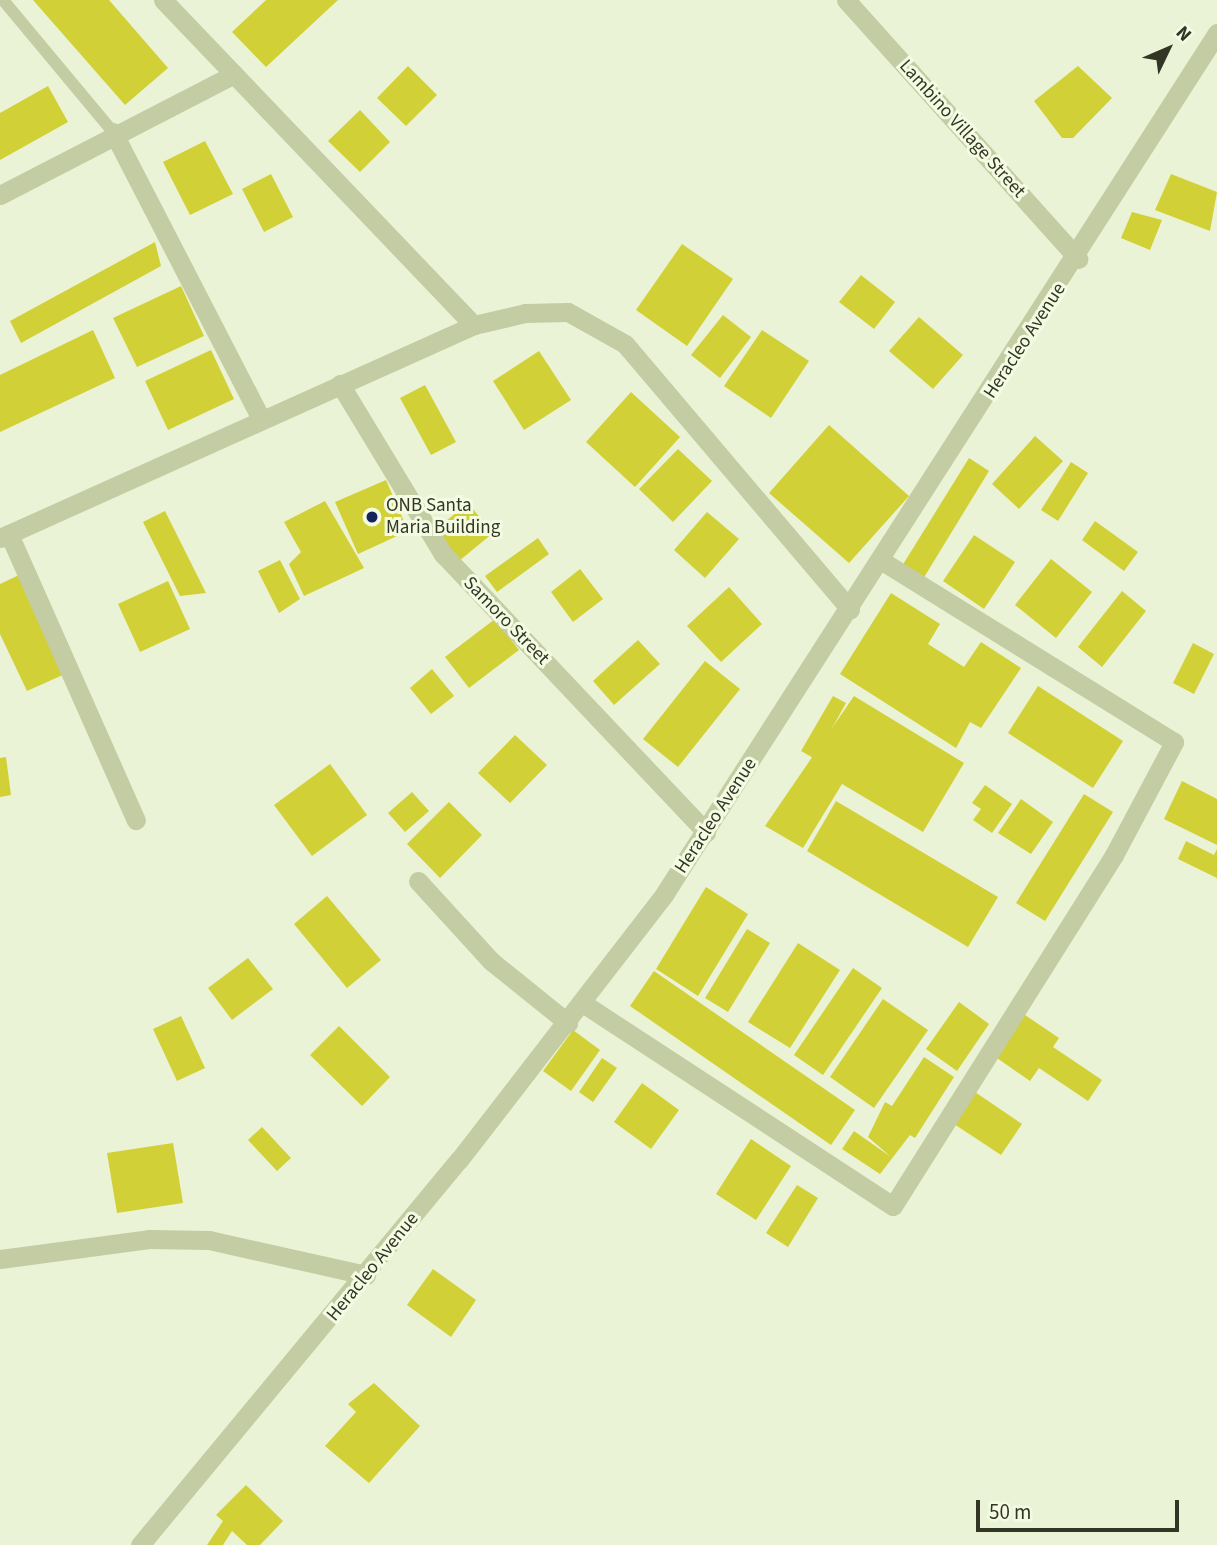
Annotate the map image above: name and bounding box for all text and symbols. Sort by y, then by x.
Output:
north arrow [1133,14,1203,84]
text: N [1169,20,1198,48]
street label: Lambino Village Street [894,55,1030,203]
street label: Heracleo Avenue [979,279,1071,403]
place label: ONB Santa Maria Building [386,495,500,539]
marker: ONB Santa Maria Building [364,509,380,525]
street label: Samoro Street [458,572,554,670]
street label: Heracleo Avenue [670,754,762,878]
street label: Heracleo Avenue [322,1208,424,1326]
scale bar [979,1486,1182,1530]
text: 50 m [989,1497,1031,1527]

